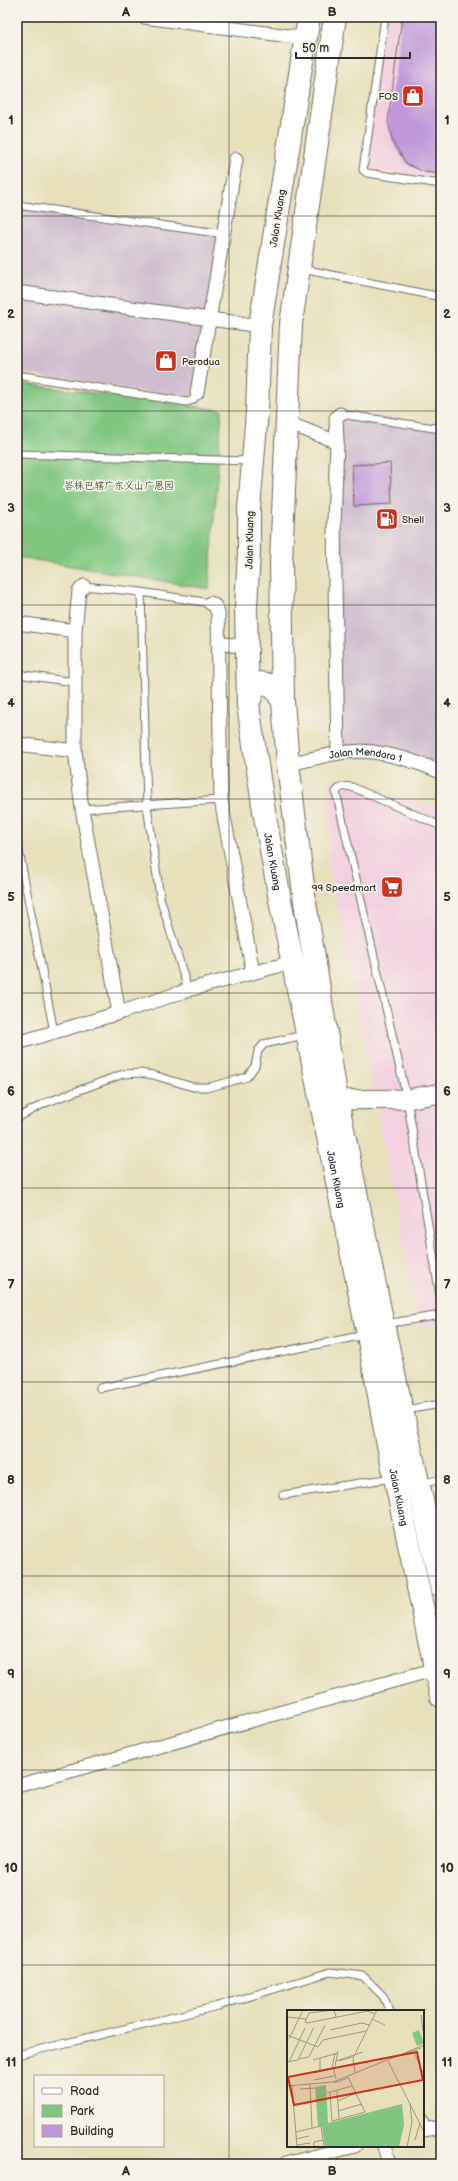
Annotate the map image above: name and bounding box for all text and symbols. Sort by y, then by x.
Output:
text: A [121,4,130,20]
text: B [327,4,337,20]
scale bar [296,34,410,60]
text: 50 m [302,41,329,56]
shop icon: FOS [400,83,426,109]
place label: FOS [378,91,398,103]
text: 1 [8,112,14,128]
text: 1 [444,112,450,128]
street label: Jalan Kluang [268,188,288,248]
text: 2 [7,306,15,322]
text: 2 [443,306,451,322]
shop icon: Perodua [153,348,179,374]
place label: Perodua [182,356,220,368]
park label: 峇株巴辖广东义山广恩园 [64,480,174,492]
text: 3 [7,500,15,516]
text: 3 [443,500,451,516]
fuel station icon: Shell [374,506,400,532]
street label: Jalan Kluang [243,511,257,569]
place label: Shell [402,514,424,526]
text: 4 [7,695,15,711]
text: 4 [443,695,451,711]
street label: Jalan Mendara 1 [328,746,404,765]
street label: Jalan Kluang [261,832,283,892]
supermarket icon: 99 Speedmart [379,874,405,900]
place label: 99 Speedmart [312,882,376,894]
text: 5 [7,889,15,905]
text: 5 [443,889,451,905]
text: 6 [7,1083,15,1099]
text: 6 [443,1083,451,1099]
street label: Jalan Kluang [324,1150,347,1210]
text: 7 [7,1277,15,1293]
text: 7 [443,1277,451,1293]
street label: Jalan Kluang [386,1468,410,1527]
text: 8 [7,1472,15,1488]
text: 8 [443,1472,451,1488]
text: 9 [7,1666,15,1682]
text: 9 [443,1666,451,1682]
text: 10 [4,1860,18,1876]
text: 10 [440,1860,454,1876]
inset map [287,2010,424,2147]
text: 11 [6,2054,16,2070]
text: 11 [442,2054,452,2070]
legend [34,2075,164,2147]
text: Road [70,2084,99,2099]
text: Park [70,2104,94,2119]
text: Building [70,2124,114,2139]
text: A [121,2163,130,2179]
text: B [327,2163,337,2179]

